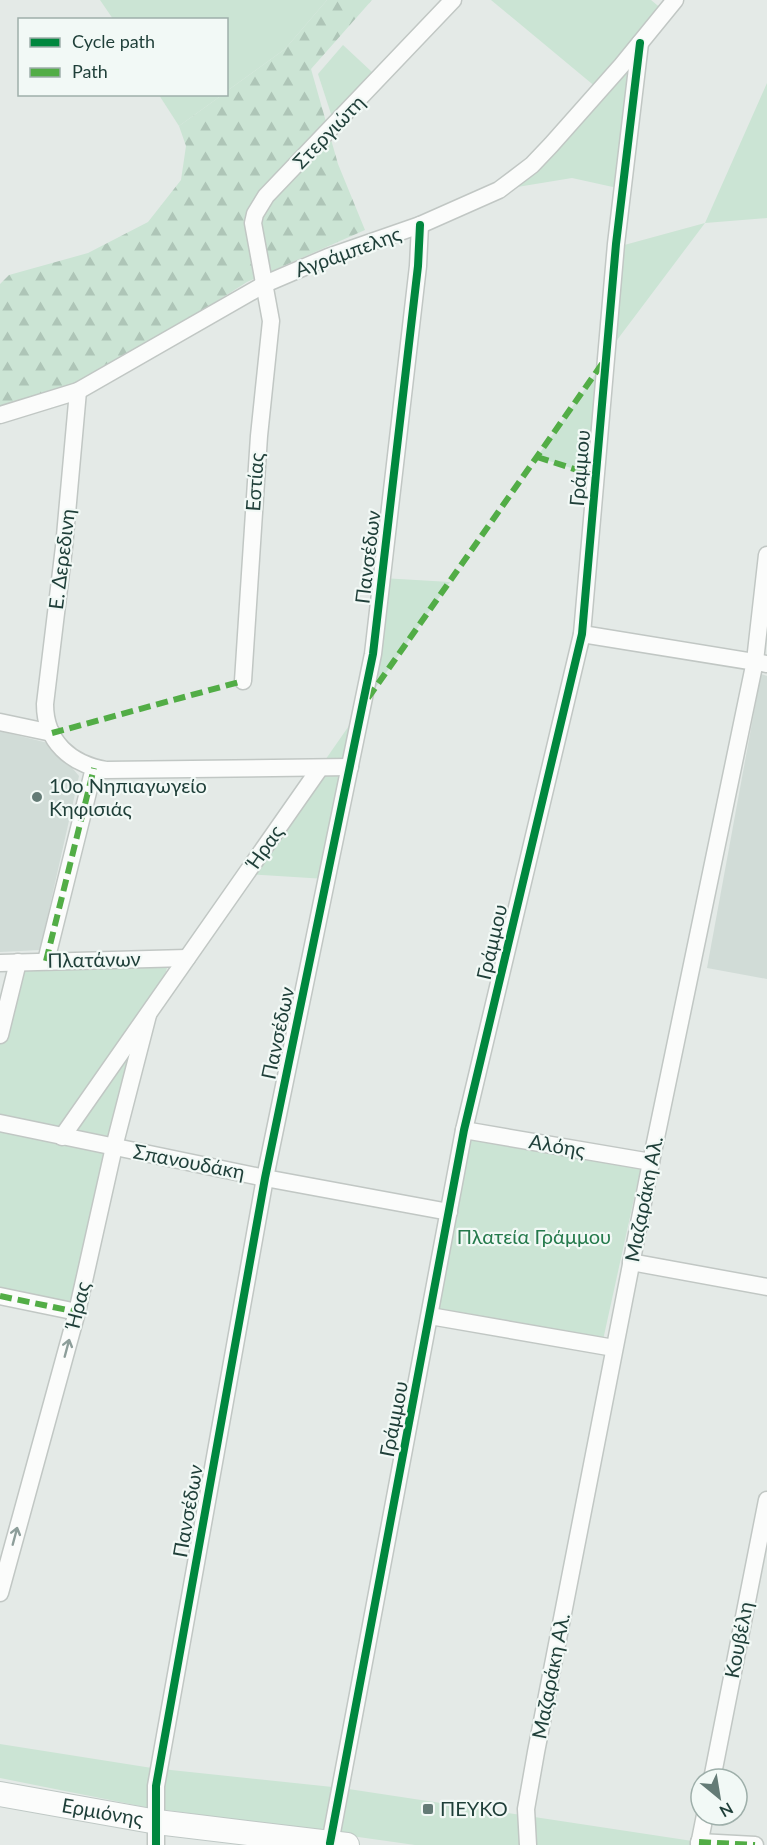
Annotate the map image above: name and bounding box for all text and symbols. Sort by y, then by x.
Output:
legend [18,18,228,96]
text: Cycle path [72,30,155,52]
text: Path [72,60,108,82]
street label: Στεργιώτη [287,90,369,173]
street label: Αγράμπελης [291,221,404,281]
street label: Γράμμου [564,429,594,507]
street label: Εστίας [240,452,268,512]
street label: Ε. Δερεδινη [43,507,79,611]
street label: Πανσέδων [349,509,385,605]
place label: 10ο Νηπιαγωγείο Κηφισιάς [49,773,207,820]
marker: 10ο Νηπιαγωγείο Κηφισιάς [30,790,44,804]
street label: Ήρας [240,820,288,874]
street label: Γράμμου [471,902,511,982]
street label: Πλατάνων [47,946,141,972]
street label: Πανσέδων [256,984,299,1081]
street label: Αλόης [527,1128,587,1162]
street label: Μαζαράκη Αλ. [619,1134,667,1264]
street label: Σπανουδάκη [131,1138,247,1184]
park label: Πλατεία Γράμμου [457,1224,611,1248]
street label: Ήρας [59,1279,94,1333]
one-way arrow [62,1339,73,1358]
street label: Γράμμου [374,1379,412,1459]
street label: Πανσέδων [167,1462,207,1559]
one-way arrow [10,1527,22,1546]
street label: Κουβέλη [719,1600,757,1680]
street label: Μαζαράκη Αλ. [526,1611,574,1741]
north arrow [689,1767,749,1827]
street label: Ερμιόνης [60,1792,145,1830]
place label: ΠΕΥΚΟ [440,1796,508,1820]
text: N [717,1799,737,1822]
marker: ΠΕΥΚΟ [421,1802,435,1816]

